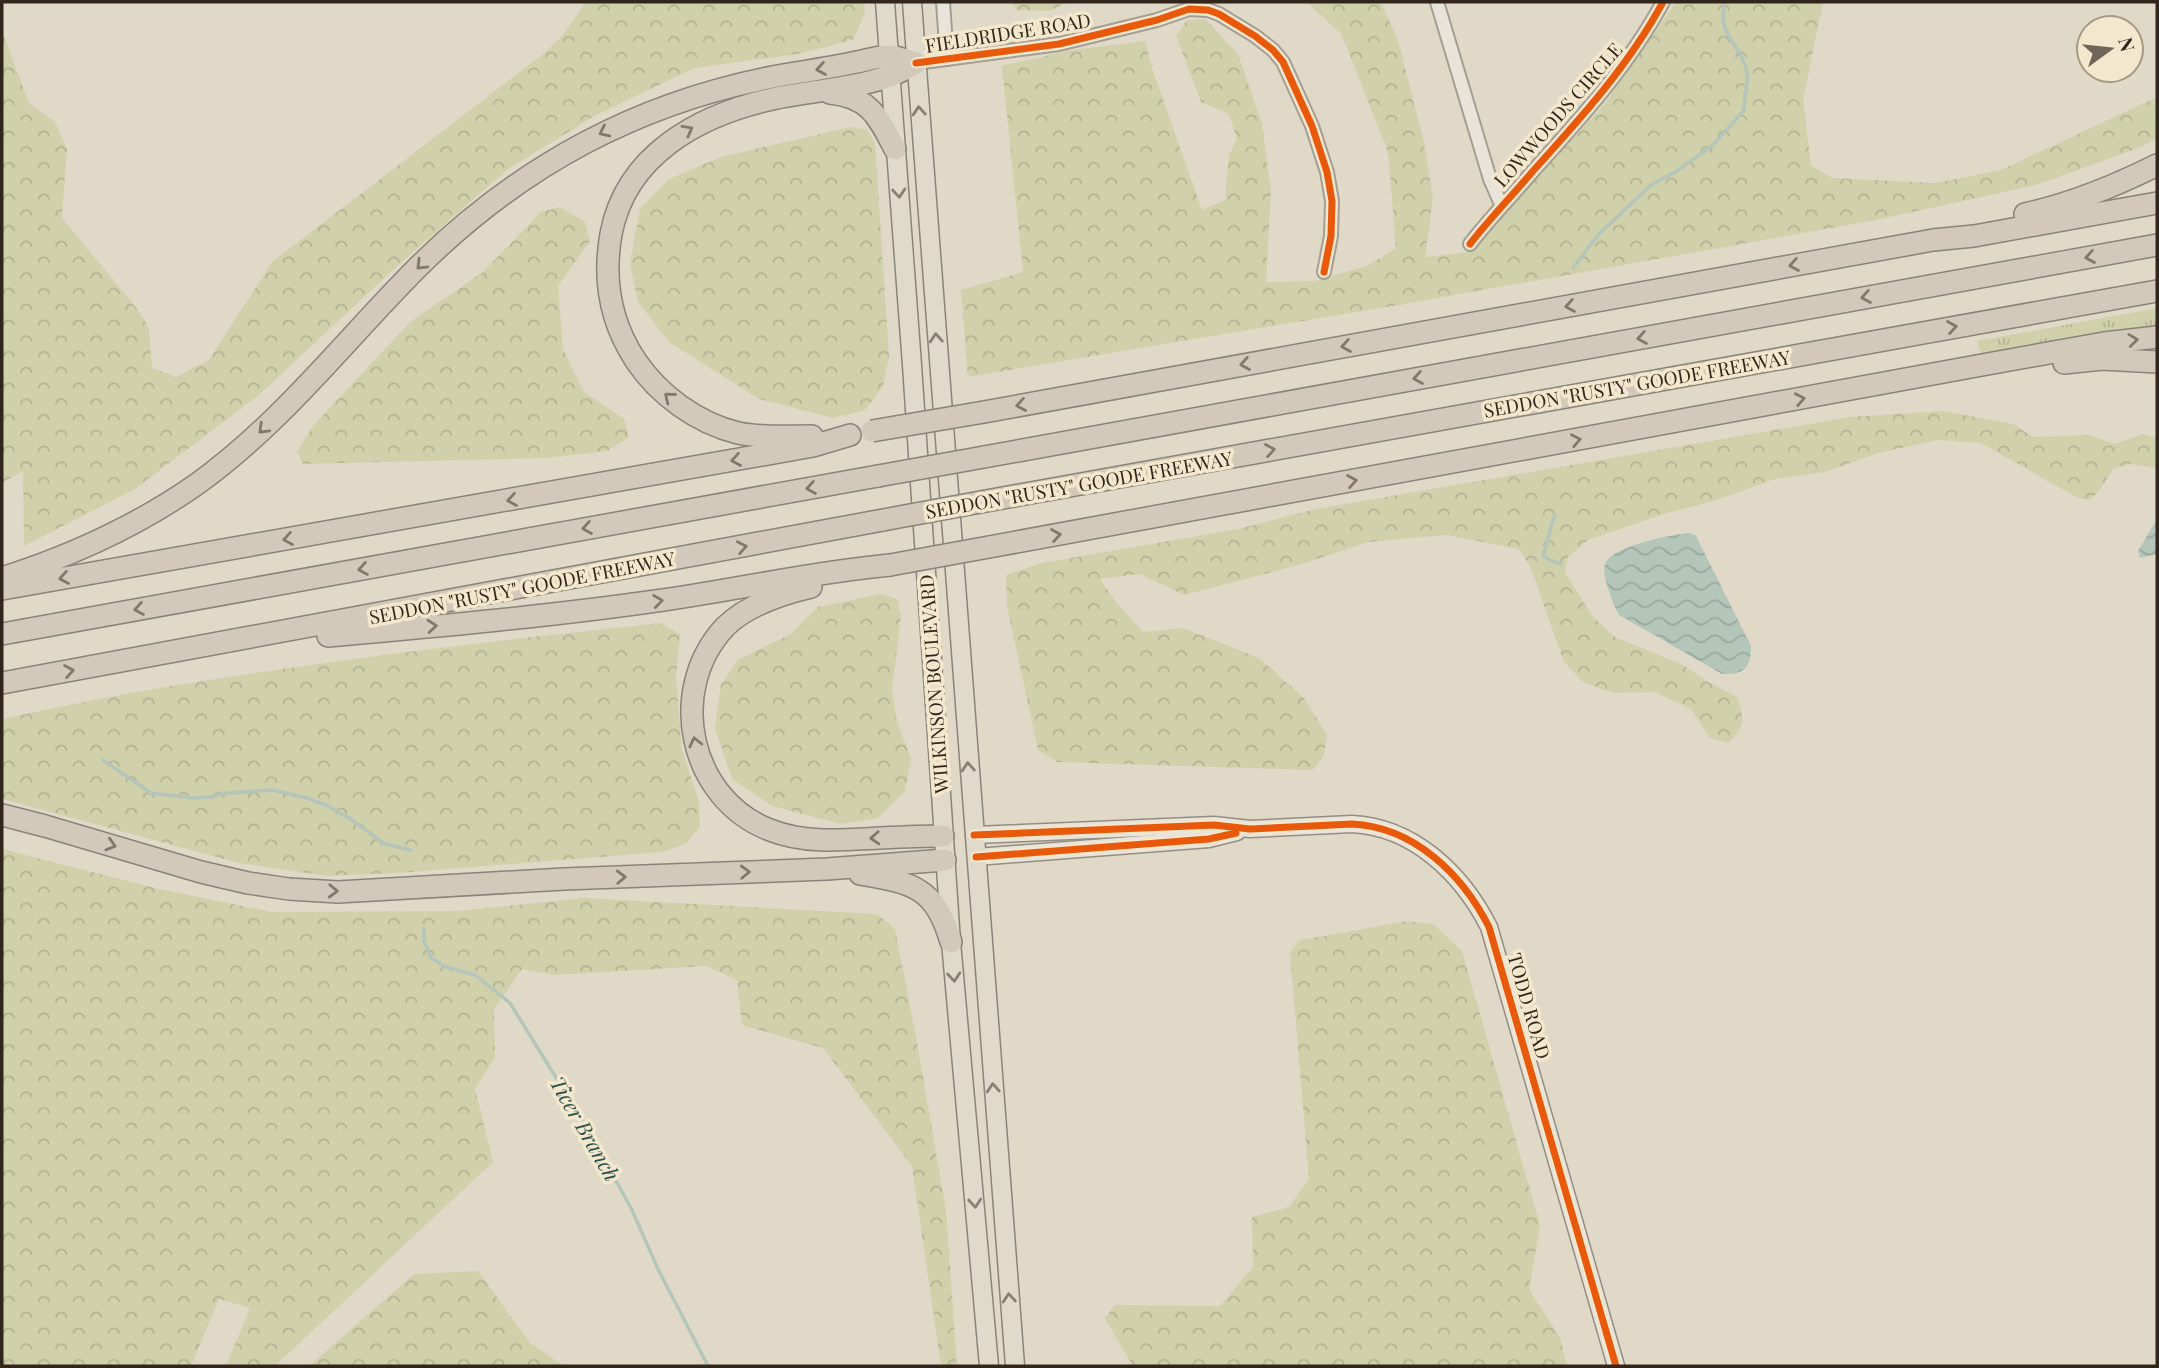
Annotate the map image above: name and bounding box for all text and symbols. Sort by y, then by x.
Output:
street label: FIELDRIDGE ROAD [923,6,1092,58]
north arrow [2075,14,2145,84]
text: N [2113,34,2142,55]
street label: LOWWOODS CIRCLE [1487,37,1627,192]
one-way arrow [815,60,827,75]
one-way arrow [912,105,927,116]
one-way arrow [599,123,611,137]
one-way arrow [681,125,693,138]
one-way arrow [891,188,906,199]
one-way arrow [2084,249,2096,264]
one-way arrow [416,257,429,270]
one-way arrow [1788,257,1800,272]
one-way arrow [1860,289,1872,304]
one-way arrow [1564,297,1576,312]
one-way arrow [1946,321,1958,336]
one-way arrow [1636,330,1648,345]
one-way arrow [929,332,944,343]
one-way arrow [2127,332,2138,347]
one-way arrow [1340,338,1352,353]
street label: SEDDON "RUSTY" GOODE FREEWAY [1481,343,1793,423]
one-way arrow [1239,356,1251,371]
one-way arrow [1413,370,1424,385]
one-way arrow [1794,392,1806,407]
one-way arrow [665,393,678,405]
one-way arrow [1015,397,1027,412]
one-way arrow [258,420,271,433]
one-way arrow [1570,434,1582,449]
one-way arrow [1264,443,1276,458]
street label: SEDDON "RUSTY" GOODE FREEWAY [923,444,1235,524]
one-way arrow [730,452,742,467]
one-way arrow [1346,474,1358,489]
one-way arrow [805,480,817,495]
one-way arrow [506,492,518,507]
one-way arrow [581,520,593,535]
one-way arrow [1050,528,1062,543]
one-way arrow [282,531,294,546]
one-way arrow [736,540,748,555]
street label: SEDDON "RUSTY" GOODE FREEWAY [367,544,678,629]
one-way arrow [357,561,369,576]
one-way arrow [58,570,70,585]
street label: WILKINSON BOULEVARD [912,574,954,795]
one-way arrow [652,593,664,608]
one-way arrow [133,601,145,616]
one-way arrow [426,619,438,634]
one-way arrow [63,664,75,679]
one-way arrow [688,736,703,748]
one-way arrow [961,761,976,772]
one-way arrow [869,831,880,846]
one-way arrow [105,837,117,852]
one-way arrow [740,864,751,879]
one-way arrow [615,869,626,884]
one-way arrow [327,884,338,899]
street label: TODD ROAD [1502,950,1558,1062]
one-way arrow [946,972,961,983]
water label: Ticer Branch [544,1070,627,1186]
one-way arrow [986,1083,1001,1094]
one-way arrow [967,1198,982,1209]
one-way arrow [1002,1292,1017,1303]

